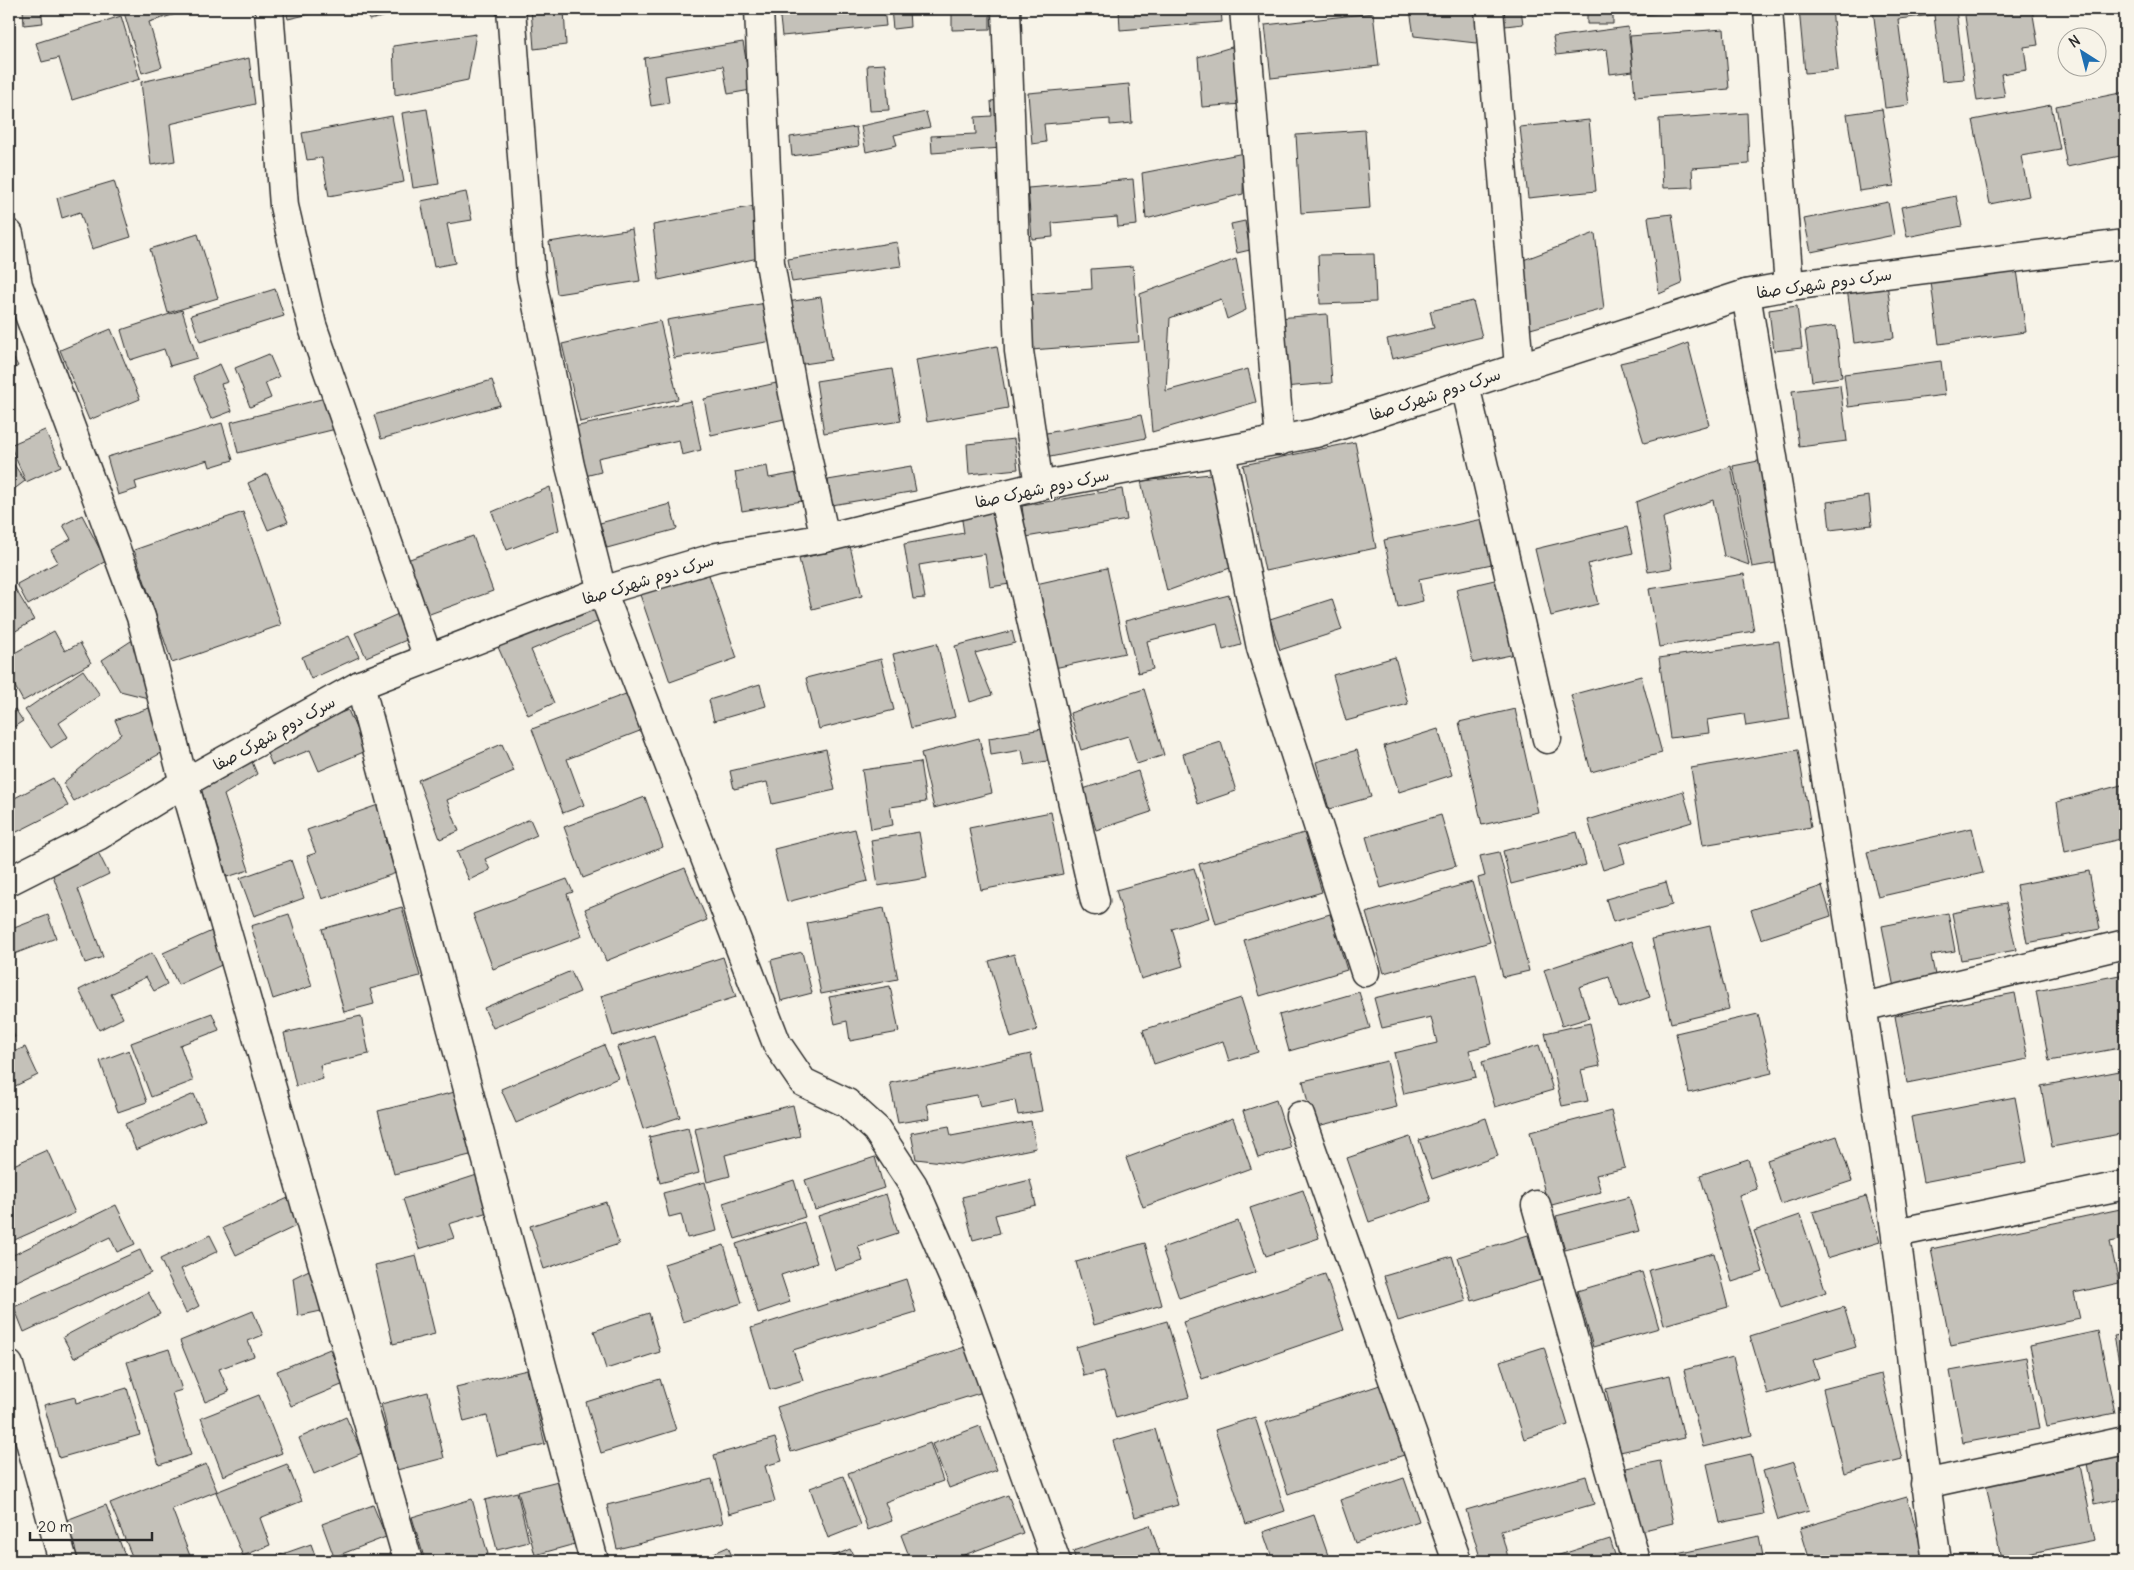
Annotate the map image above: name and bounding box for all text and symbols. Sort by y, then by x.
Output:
north arrow [2056,28,2106,78]
text: N [2065,31,2084,52]
street label: سرک دوم شهرک صفا [1755,264,1893,305]
street label: سرک دوم شهرک صفا [1367,363,1504,427]
street label: سرک دوم شهرک صفا [973,464,1112,515]
street label: سرک دوم شهرک صفا [580,549,717,611]
street label: سرک دوم شهرک صفا [209,691,340,777]
scale bar [30,1510,152,1542]
text: 20 m [38,1517,73,1536]

